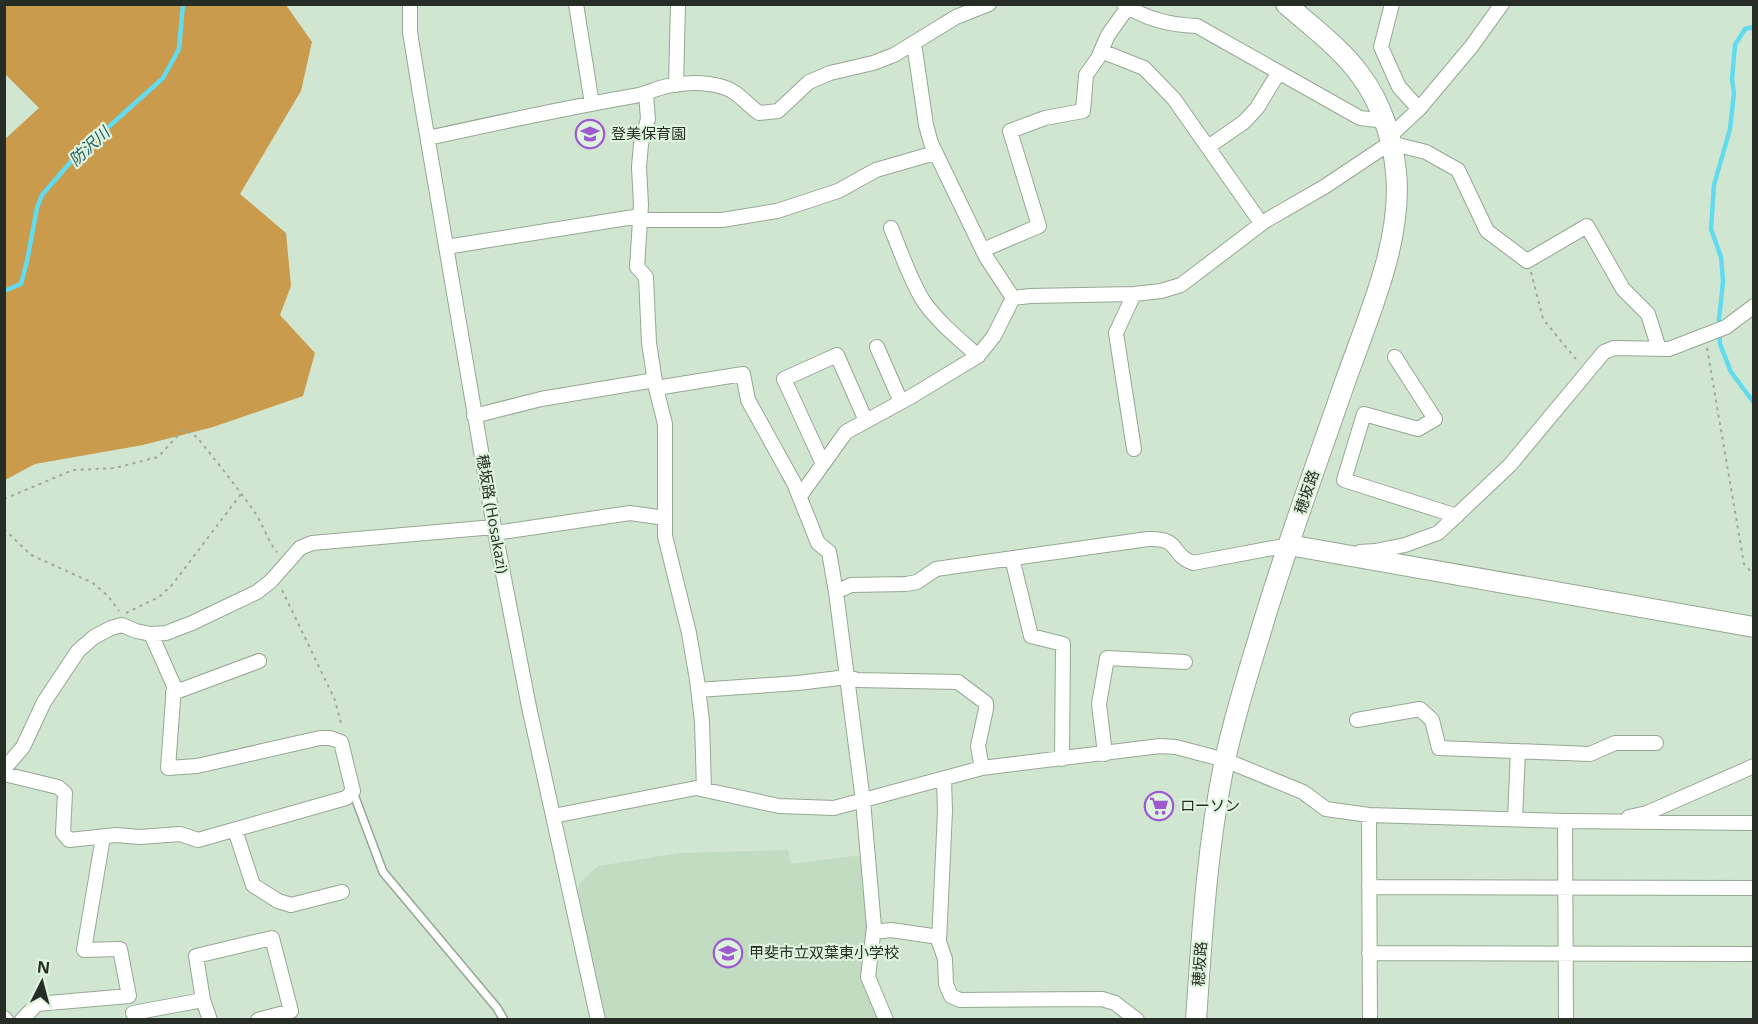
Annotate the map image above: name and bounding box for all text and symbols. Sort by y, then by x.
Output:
school or university icon: 登美保育園 [574,118,606,150]
water label: 防沢川 [64,120,116,170]
place label: 登美保育園 [611,123,686,143]
street label: 穂坂路 (Hosakazi) [473,453,513,575]
street label: 穂坂路 [1289,467,1323,516]
supermarket icon: ローソン [1143,790,1175,822]
place label: ローソン [1180,795,1240,815]
school or university icon: 甲斐市立双葉東小学校 [712,937,744,969]
street label: 穂坂路 [1187,941,1211,987]
place label: 甲斐市立双葉東小学校 [749,942,899,962]
north arrow [12,952,72,1012]
text: N [36,955,51,979]

